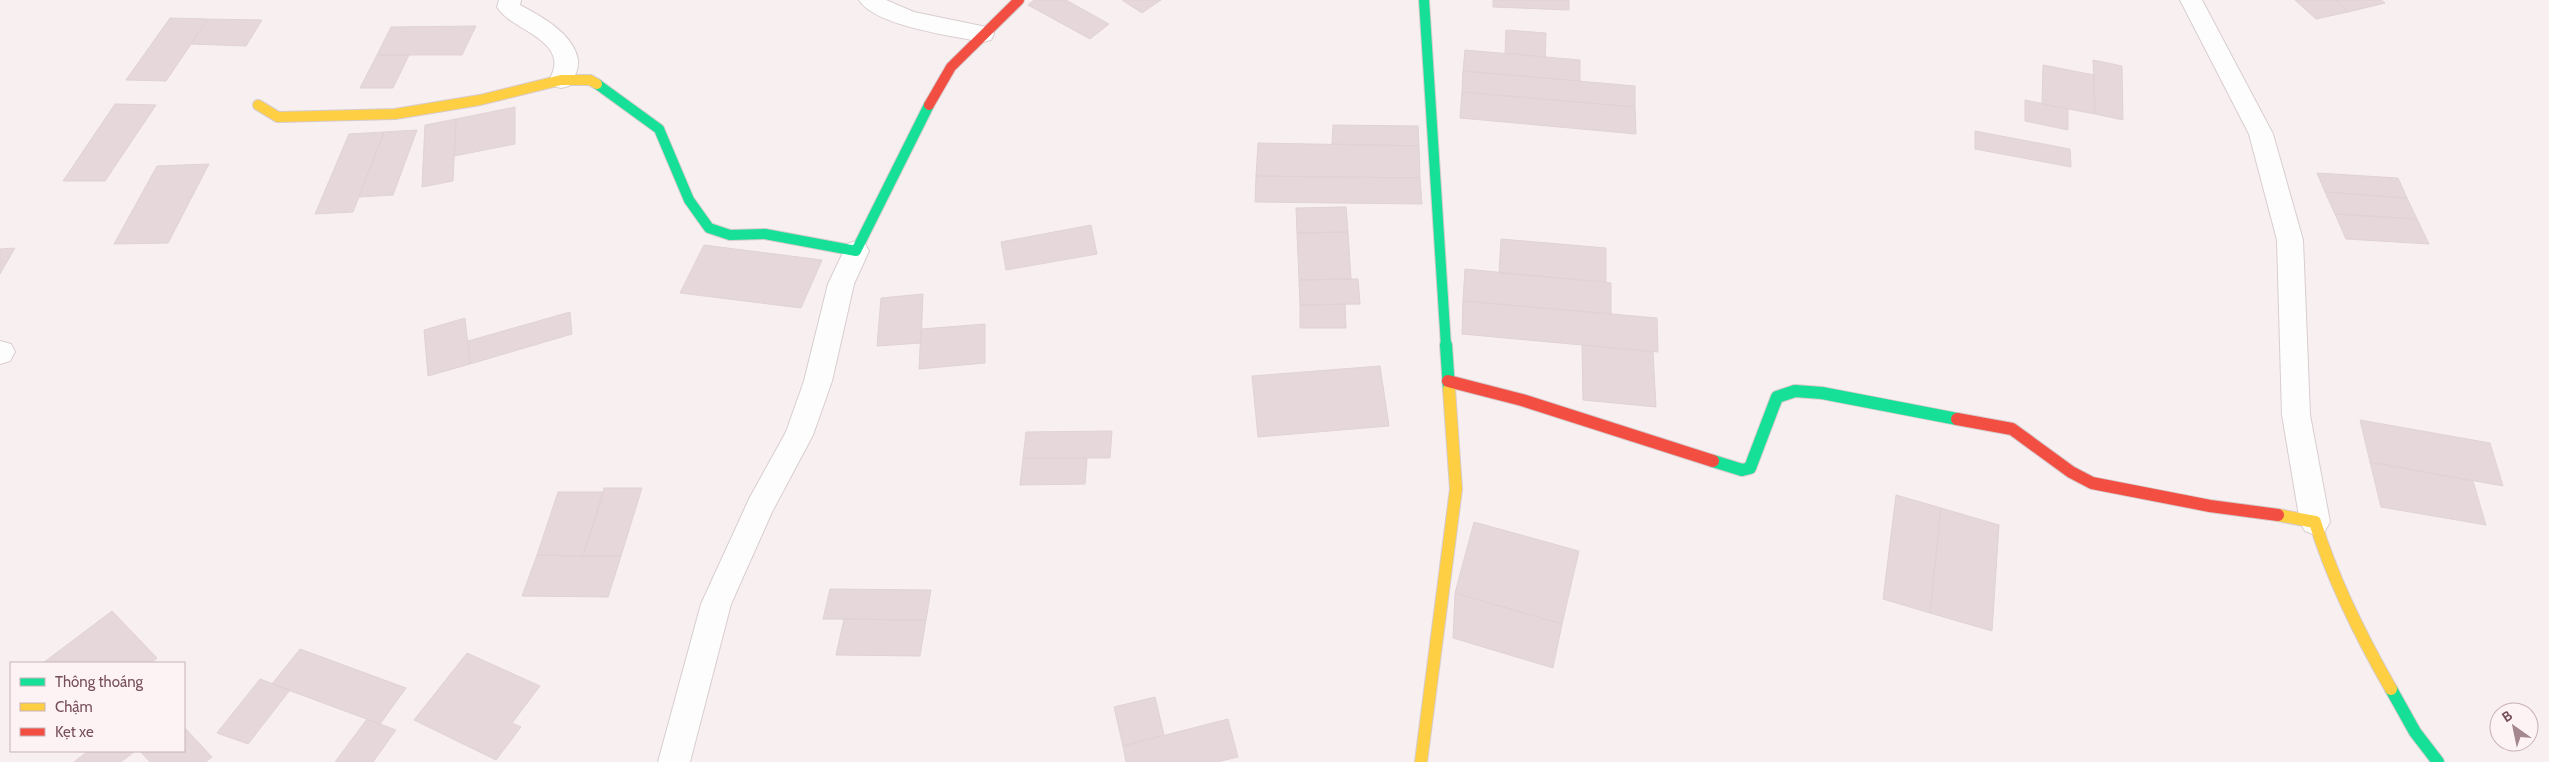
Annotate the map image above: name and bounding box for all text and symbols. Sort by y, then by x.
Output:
legend [10,662,185,752]
text: Thông thoáng [55,673,144,691]
text: Chậm [55,698,93,716]
north arrow [2489,702,2539,752]
text: B [2498,706,2516,726]
text: Kẹt xe [55,723,94,741]

